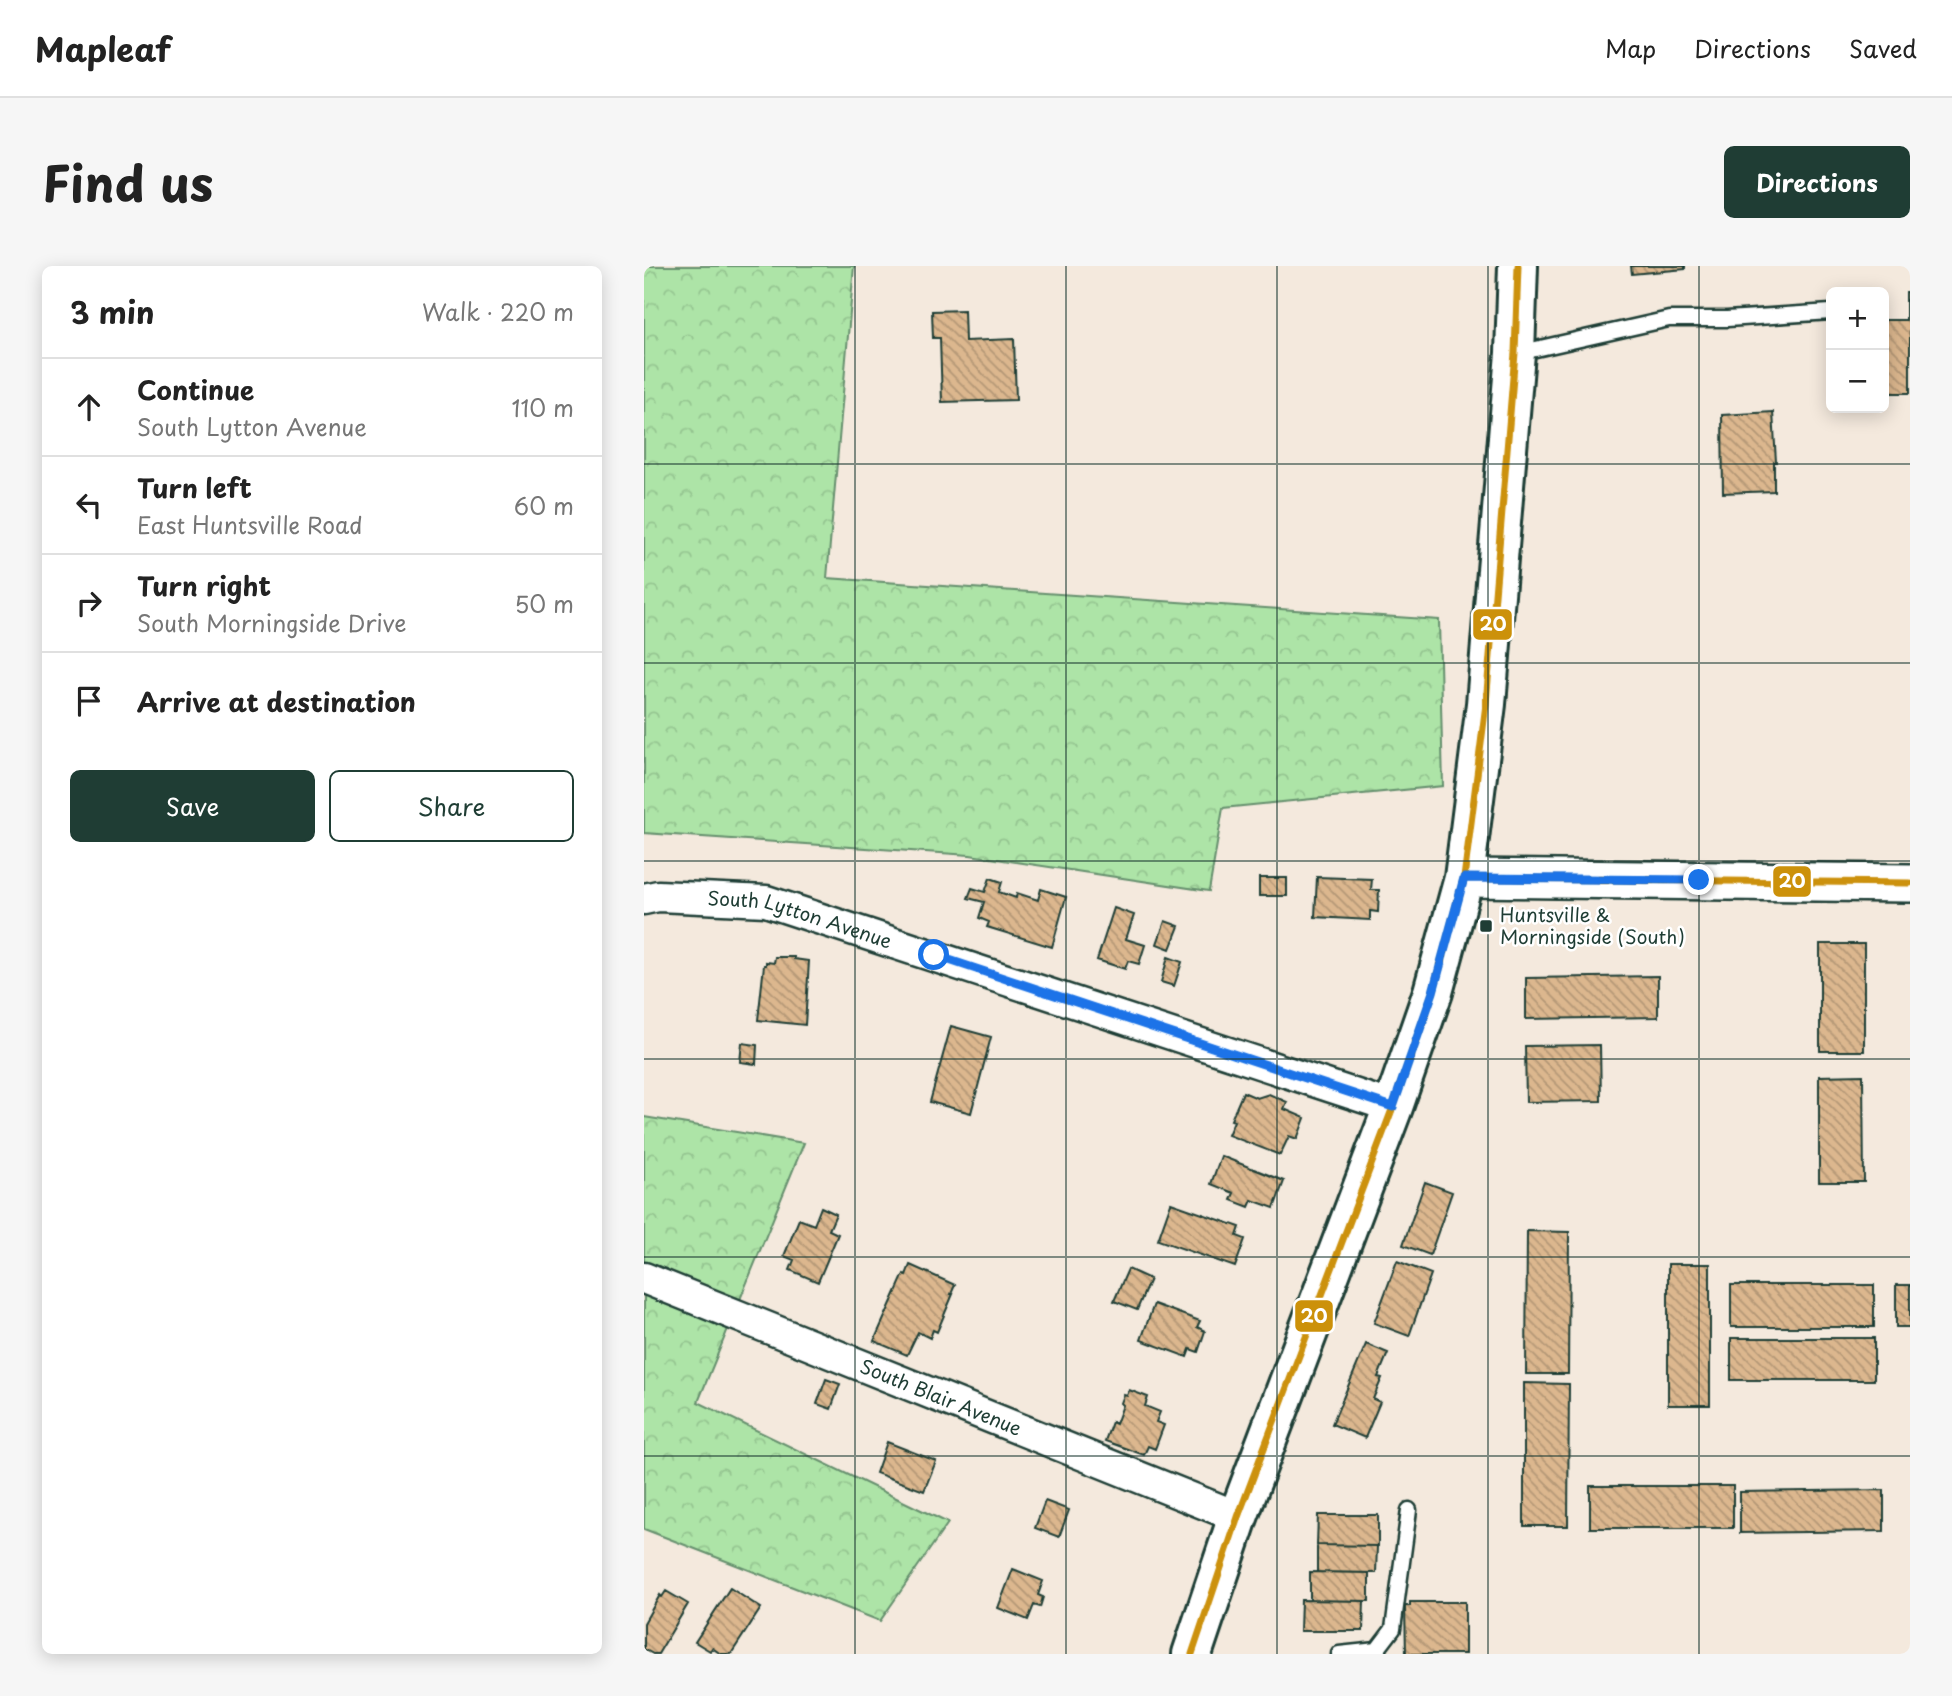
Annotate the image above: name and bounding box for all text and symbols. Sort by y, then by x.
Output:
text: Mapleaf [35,23,171,73]
text: Map [1605,30,1656,66]
text: Directions [1694,30,1811,66]
text: Saved [1849,30,1917,66]
text: Find us [42,145,213,219]
button: Directions [1724,146,1910,218]
map controls [1826,287,1889,413]
button: + [1826,287,1889,350]
text: 3 min [70,289,155,334]
text: Walk · 220 m [422,294,574,329]
button: − [1826,350,1889,413]
text: Continue [137,370,254,409]
icon: ahead [70,388,108,426]
text: 110 m [512,390,574,425]
text: South Lytton Avenue [137,409,367,444]
text: Turn left [137,468,252,507]
icon: left [70,486,108,524]
text: 60 m [514,488,574,523]
text: East Huntsville Road [137,507,363,542]
text: Turn right [137,566,271,605]
icon: right [70,584,108,622]
text: 50 m [514,586,574,621]
text: South Morningside Drive [137,605,406,640]
line badge: 20 [1472,608,1513,641]
text: 20 [1479,609,1507,637]
icon: arrive [70,682,108,720]
text: Arrive at destination [137,682,416,721]
button: Save [70,770,315,842]
button: Share [329,770,574,842]
route end [1683,864,1714,895]
line badge: 20 [1772,865,1812,898]
text: 20 [1778,866,1806,894]
street label: South Lytton Avenue [707,883,896,954]
place label: Huntsville & Morningside (South) [1500,900,1685,950]
marker: Huntsville & Morningside (South) [1478,918,1494,934]
route start [918,939,949,970]
line badge: 20 [1294,1299,1334,1333]
text: 20 [1300,1301,1328,1329]
street label: South Blair Avenue [856,1351,1026,1442]

